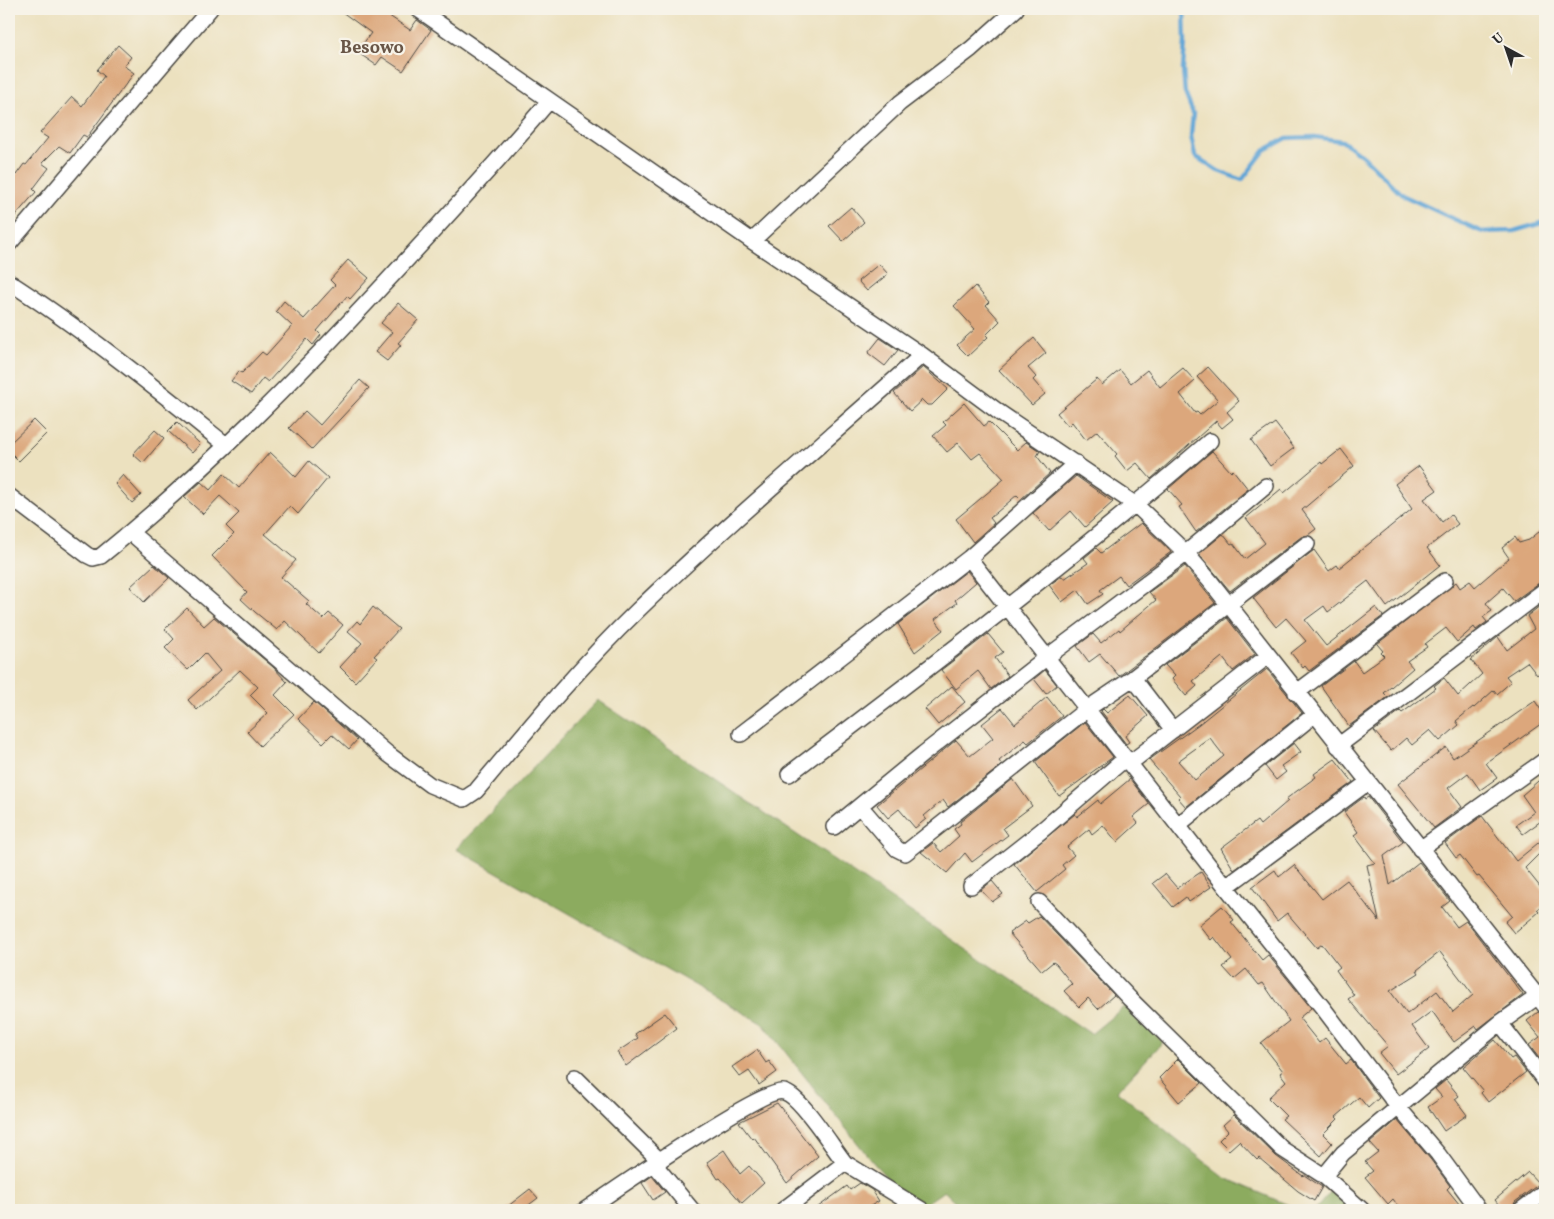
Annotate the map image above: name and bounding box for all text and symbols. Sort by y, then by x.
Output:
north arrow [1482,22,1532,72]
text: U [1489,29,1509,50]
district label: Besowo [340,36,404,61]

